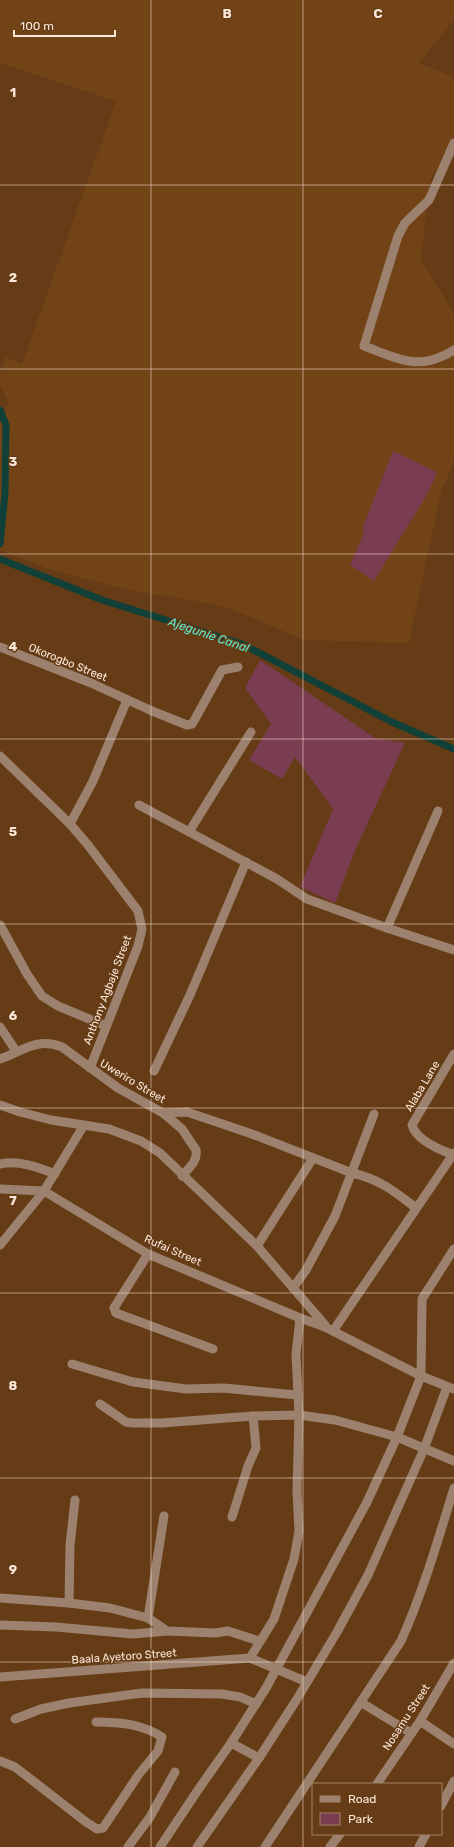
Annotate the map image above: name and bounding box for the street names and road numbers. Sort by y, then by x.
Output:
street label: Okorogbo Street [27,641,110,684]
street label: Anthony Agbaje Street [81,933,135,1047]
street label: Uweriro Street [98,1057,169,1106]
street label: Alaba Lane [402,1059,443,1114]
street label: Rufai Street [142,1232,204,1269]
street label: Baala Ayetoro Street [71,1646,178,1667]
street label: Nosamu Street [380,1681,433,1753]

